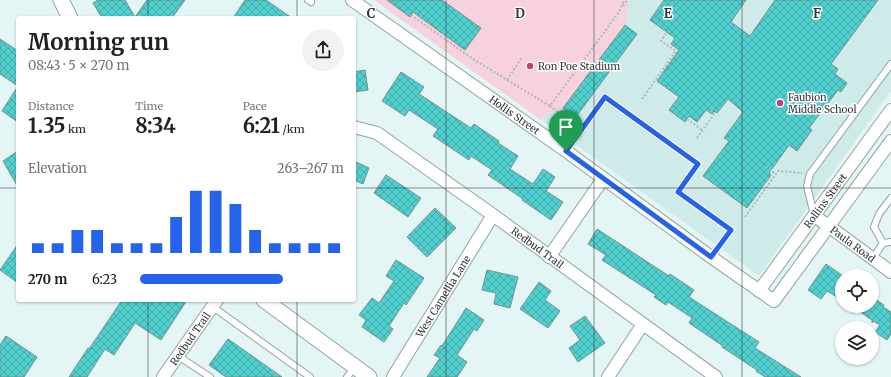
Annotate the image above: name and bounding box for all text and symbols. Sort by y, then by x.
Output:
text: C [367,5,376,22]
text: D [515,5,525,22]
text: E [664,5,673,22]
text: F [813,5,821,22]
text: Morning run [28,28,169,56]
button: share [302,29,344,71]
text: 08:43 · 5 × 270 m [28,57,129,74]
place label: Ron Poe Stadium [538,60,620,73]
marker: Ron Poe Stadium [525,61,535,71]
place label: Faubion Middle School [788,91,857,116]
street label: Hollis Street [487,92,543,137]
marker: Faubion Middle School [775,98,785,108]
text: Distance [28,99,74,113]
text: Time [135,99,163,113]
text: Pace [243,99,267,113]
pin [549,110,583,151]
text: 1.35 [28,113,65,138]
text: 8:34 [135,113,176,138]
text: 6:21 [243,113,280,138]
icon: arrive [555,116,577,138]
text: km [65,122,86,136]
text: /km [280,122,305,136]
text: Elevation [28,160,87,177]
text: 263–267 m [277,160,344,177]
street label: Rollins Street [801,170,849,230]
street label: Paula Road [828,223,878,265]
street label: Redbud Trail [509,224,567,271]
street label: West Camellia Lane [412,253,473,340]
map controls [835,269,879,365]
button: locate [835,269,879,313]
text: 270 m [28,271,67,288]
text: 6:23 [92,271,117,288]
street label: Redbud Trail [167,309,213,368]
button: layers [835,321,879,365]

